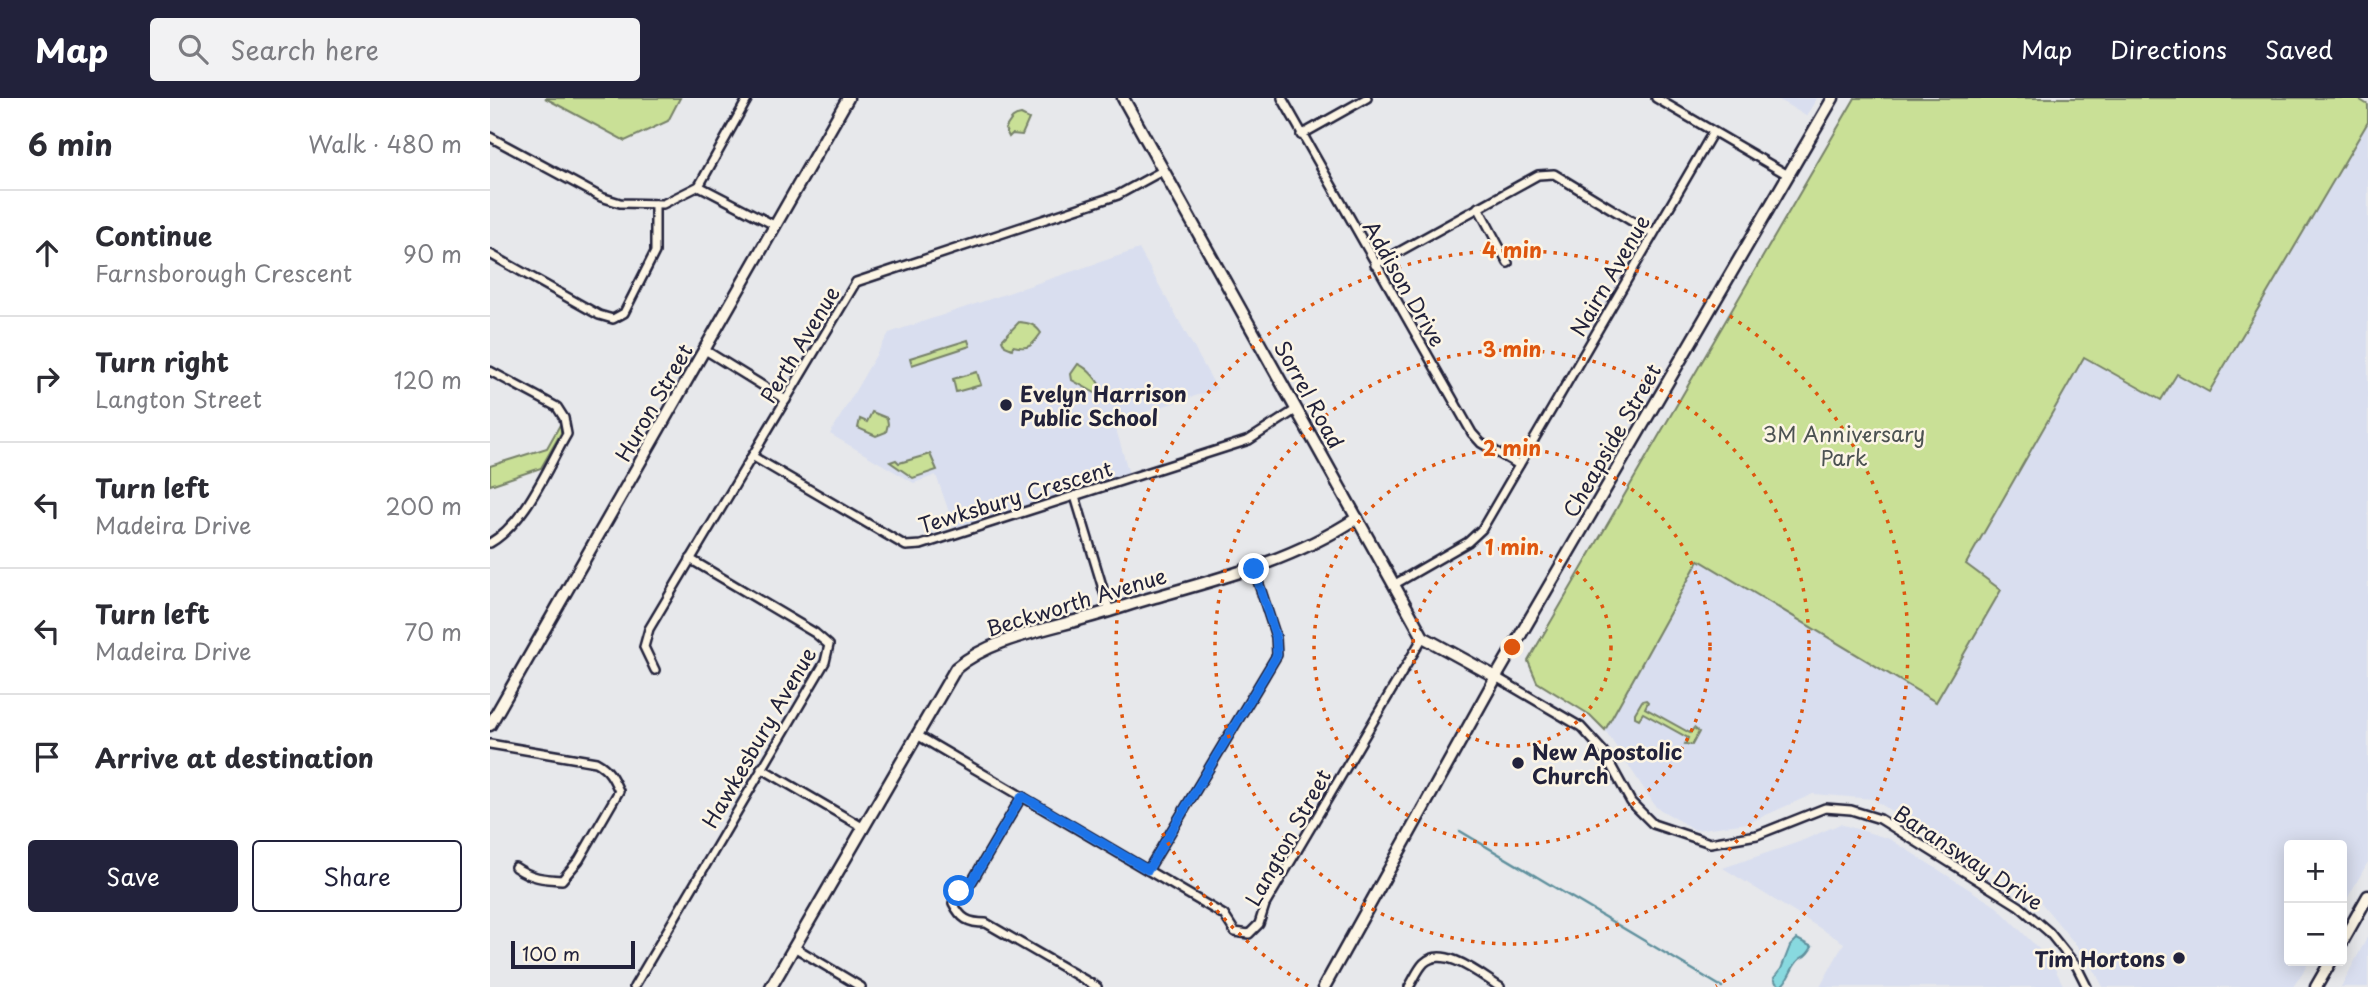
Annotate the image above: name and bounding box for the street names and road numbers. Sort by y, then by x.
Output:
street label: Nairn Avenue [1561,208,1657,342]
street label: Addison Drive [1356,214,1454,352]
street label: Perth Avenue [751,279,847,409]
street label: Sorrel Road [1267,334,1353,454]
street label: Huron Street [606,337,700,467]
street label: Cheapside Street [1554,357,1668,523]
street label: Tewksbury Crescent [914,451,1116,541]
street label: Beckworth Avenue [982,558,1170,644]
street label: Hawkesbury Avenue [693,641,823,833]
street label: Langton Street [1236,763,1338,911]
street label: Baransway Drive [1888,797,2050,917]

